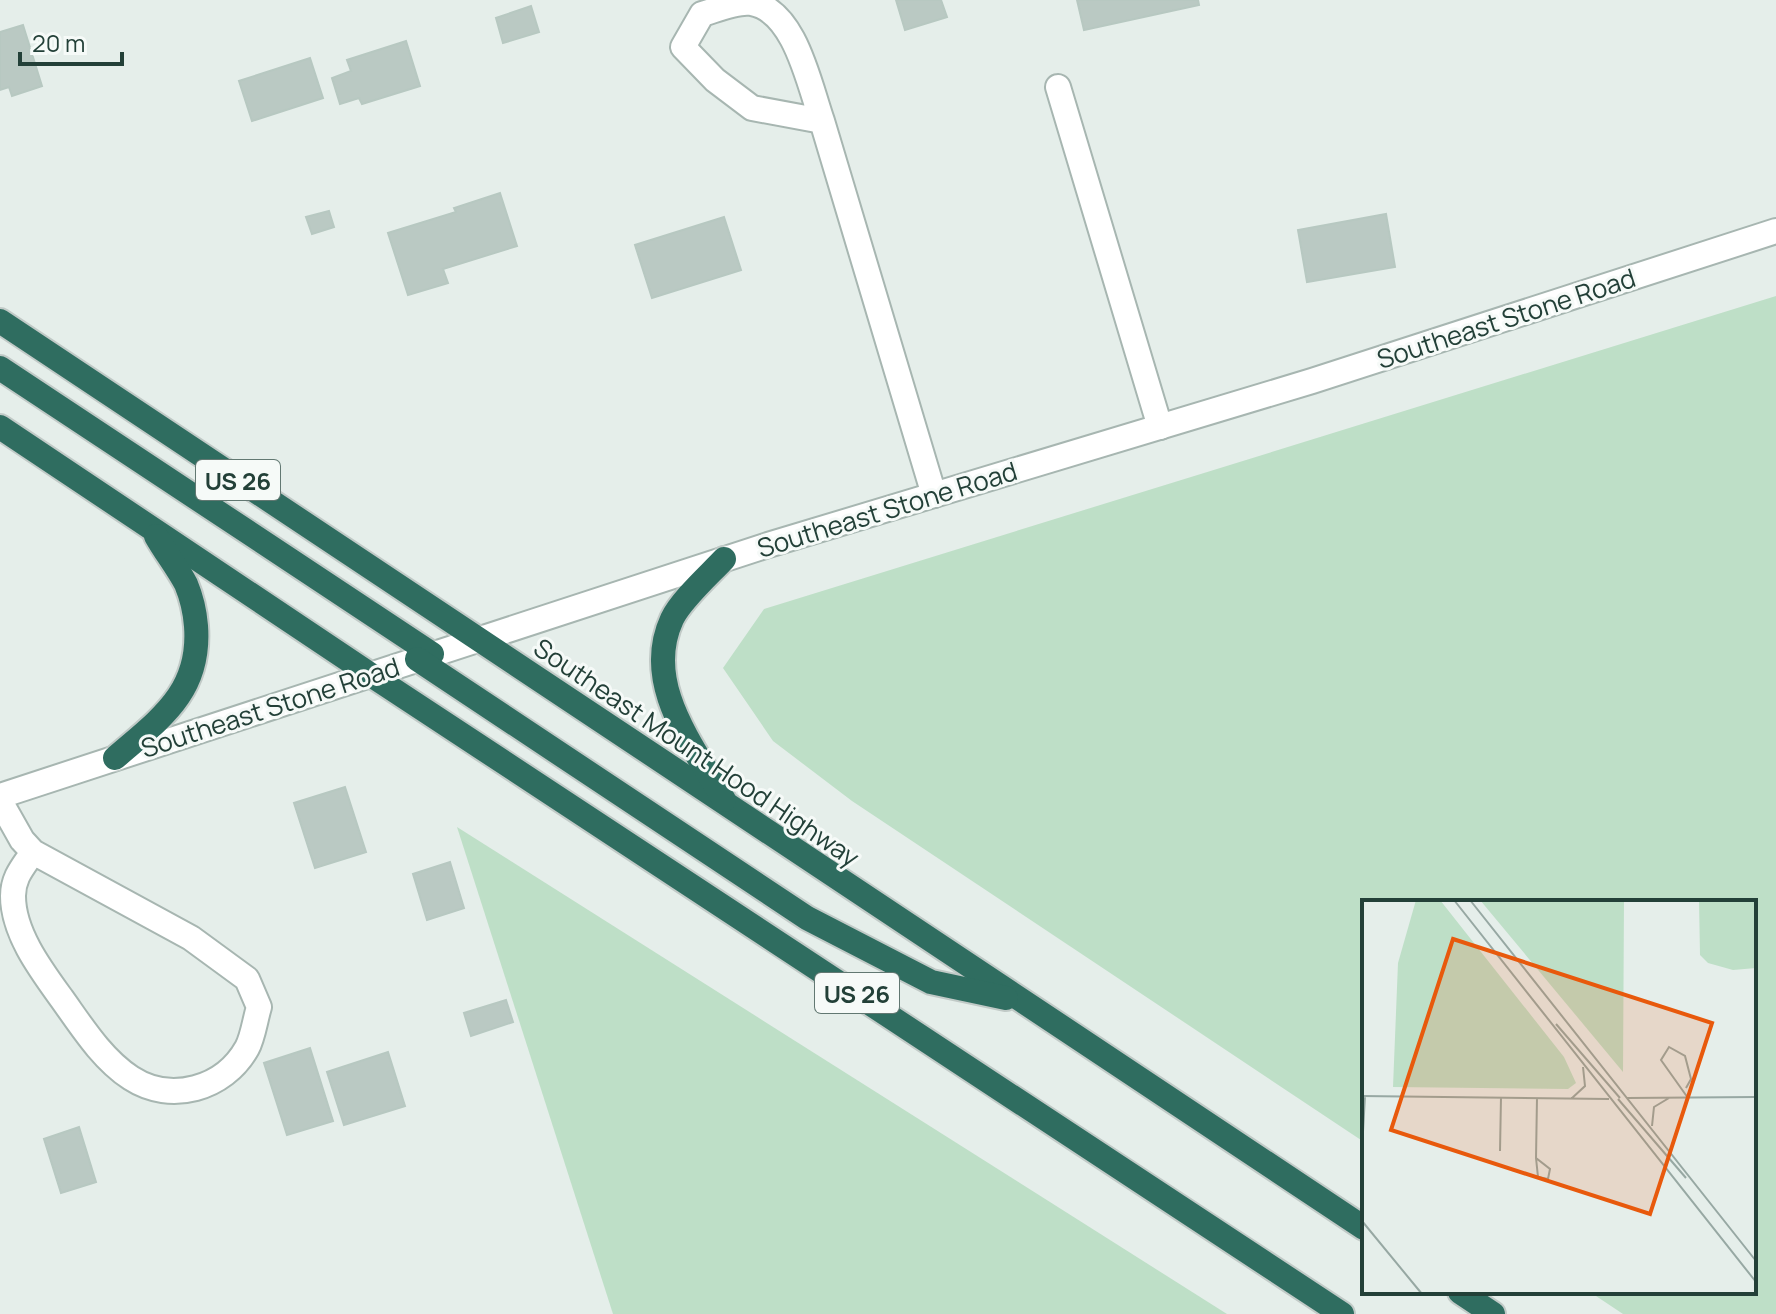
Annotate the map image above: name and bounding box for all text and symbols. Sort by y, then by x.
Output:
scale bar [20,16,122,66]
text: 20 m [32,26,85,59]
street label: Southeast Stone Road [1372,259,1640,377]
street label: Southeast Stone Road [753,452,1021,566]
road number: US 26 [196,460,280,500]
street label: Southeast Mount Hood Highway [527,629,867,875]
street label: Southeast Stone Road [136,648,404,766]
inset map [1362,900,1756,1294]
road number: US 26 [815,973,899,1013]

